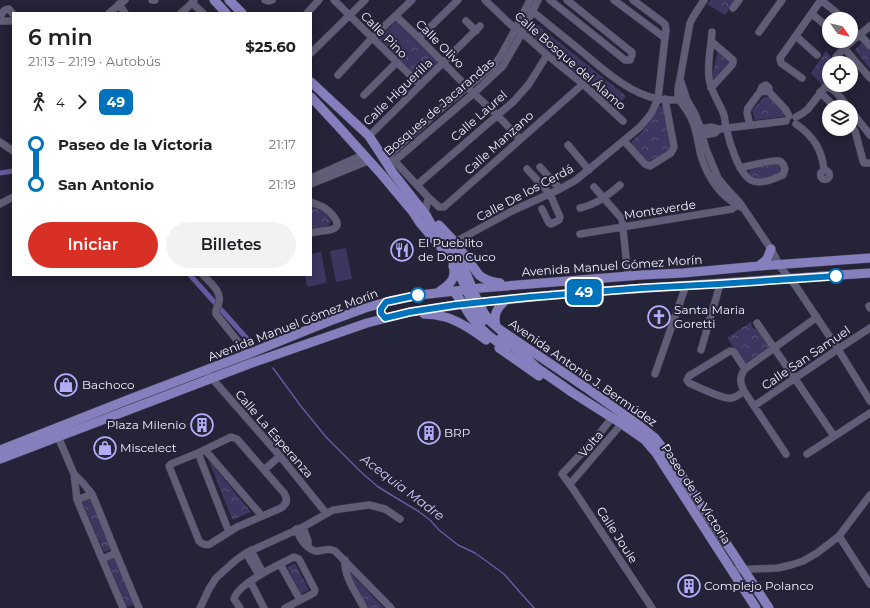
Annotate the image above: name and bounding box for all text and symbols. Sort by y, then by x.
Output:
street label: Calle Pino [358,8,411,61]
street label: Calle Bosque del Álamo [512,8,629,113]
north arrow [822,12,858,48]
map controls [822,12,858,136]
street label: Calle Olivo [413,16,468,71]
text: 6 min [28,24,92,51]
text: $25.60 [245,37,296,56]
text: 21:13 – 21:19 · Autobús [28,53,161,69]
street label: Calle Higuerilla [360,55,435,128]
street label: Bosques de Jacarandas [381,55,497,159]
button: locate [822,56,858,92]
street label: Calle Laurel [447,87,510,144]
icon: walk [28,91,50,113]
icon: forward [71,91,93,113]
text: 49 [107,93,125,111]
text: 4 [56,94,65,110]
button: layers [822,100,858,136]
street label: Calle Manzano [461,108,536,178]
text: Paseo de la Victoria [58,135,213,154]
text: 21:17 [269,136,296,152]
street label: Calle De los Cerdá [474,161,576,224]
text: San Antonio [58,175,154,194]
text: 21:19 [269,176,296,192]
street label: Monteverde [623,196,697,223]
button: Iniciar [28,222,158,268]
button: Billetes [166,222,296,268]
place label: El Pueblito de Don Cuco [418,235,496,264]
restaurant icon: El Pueblito de Don Cuco [389,237,415,263]
street label: Avenida Manuel Gómez Morín [521,252,703,279]
unlabelled marker [828,268,844,284]
line badge: 49 [566,279,602,305]
text: 49 [575,283,593,301]
street label: Avenida Manuel Gómez Morín [206,285,380,364]
unlabelled marker [410,287,426,303]
place label: Santa Maria Goretti [674,302,745,331]
church icon: Santa Maria Goretti [646,304,672,330]
street label: Avenida Antonio J. Bermúdez [506,316,660,430]
street label: Calle San Samuel [759,322,853,393]
shop icon: Bachoco [53,372,79,398]
place label: Bachoco [82,377,135,392]
street label: Calle La Esperanza [232,387,317,481]
building icon: Plaza Milenio [189,412,215,438]
place label: Plaza Milenio [107,417,186,432]
building icon: BRP [416,420,442,446]
place label: BRP [444,425,470,440]
street label: Volta [575,427,606,460]
shop icon: Miscelect [92,435,118,461]
place label: Miscelect [120,440,177,455]
street label: Paseo de la Victoria [658,441,734,547]
water label: Acequia Madre [357,450,448,524]
street label: Calle Joule [594,504,641,566]
building icon: Complejo Polanco [676,573,702,599]
place label: Complejo Polanco [704,578,814,593]

